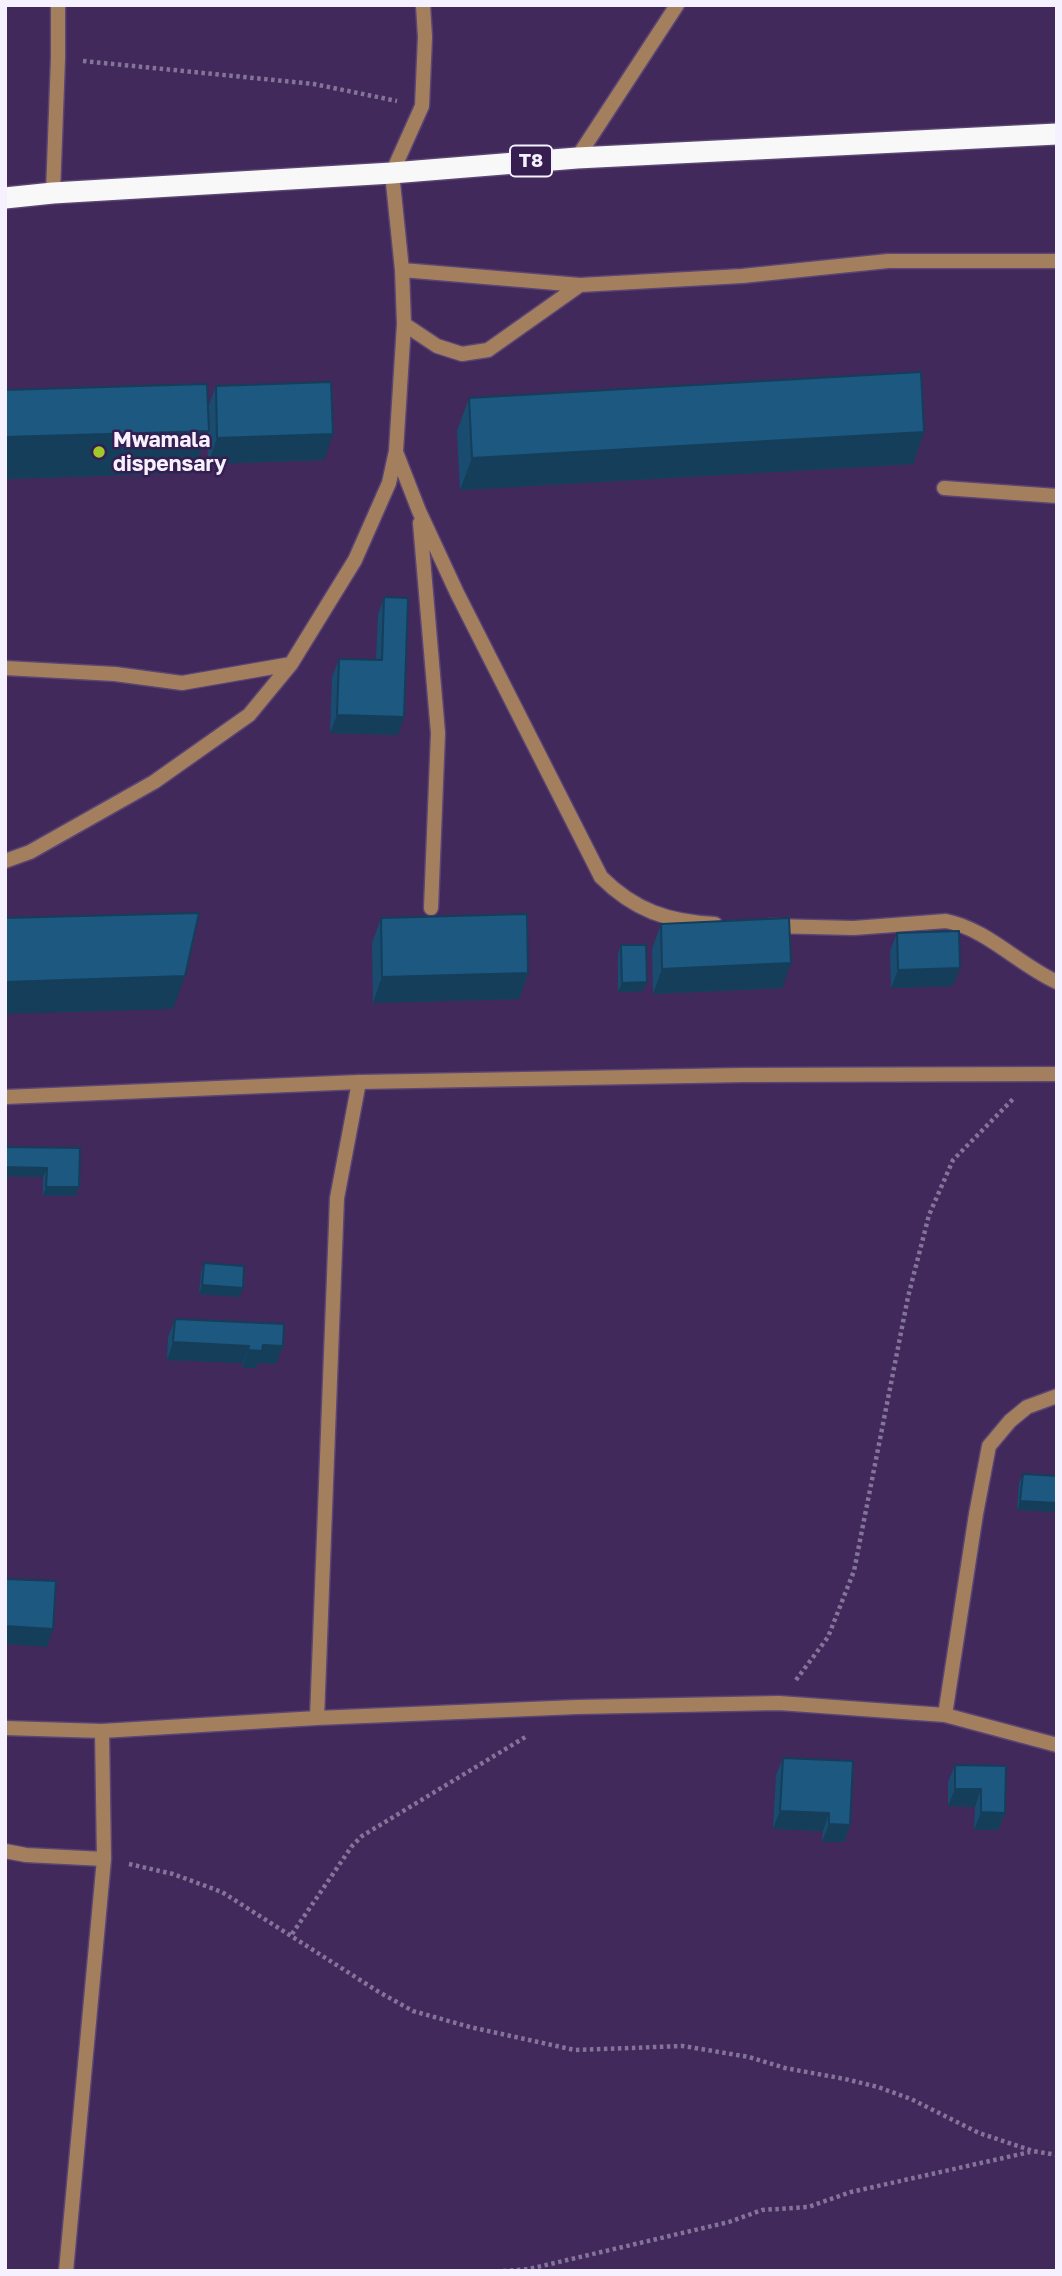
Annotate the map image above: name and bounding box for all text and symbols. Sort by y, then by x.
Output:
road number: T8 [510,146,552,176]
place label: Mwamala dispensary [113,427,227,477]
marker: Mwamala dispensary [91,444,107,460]

